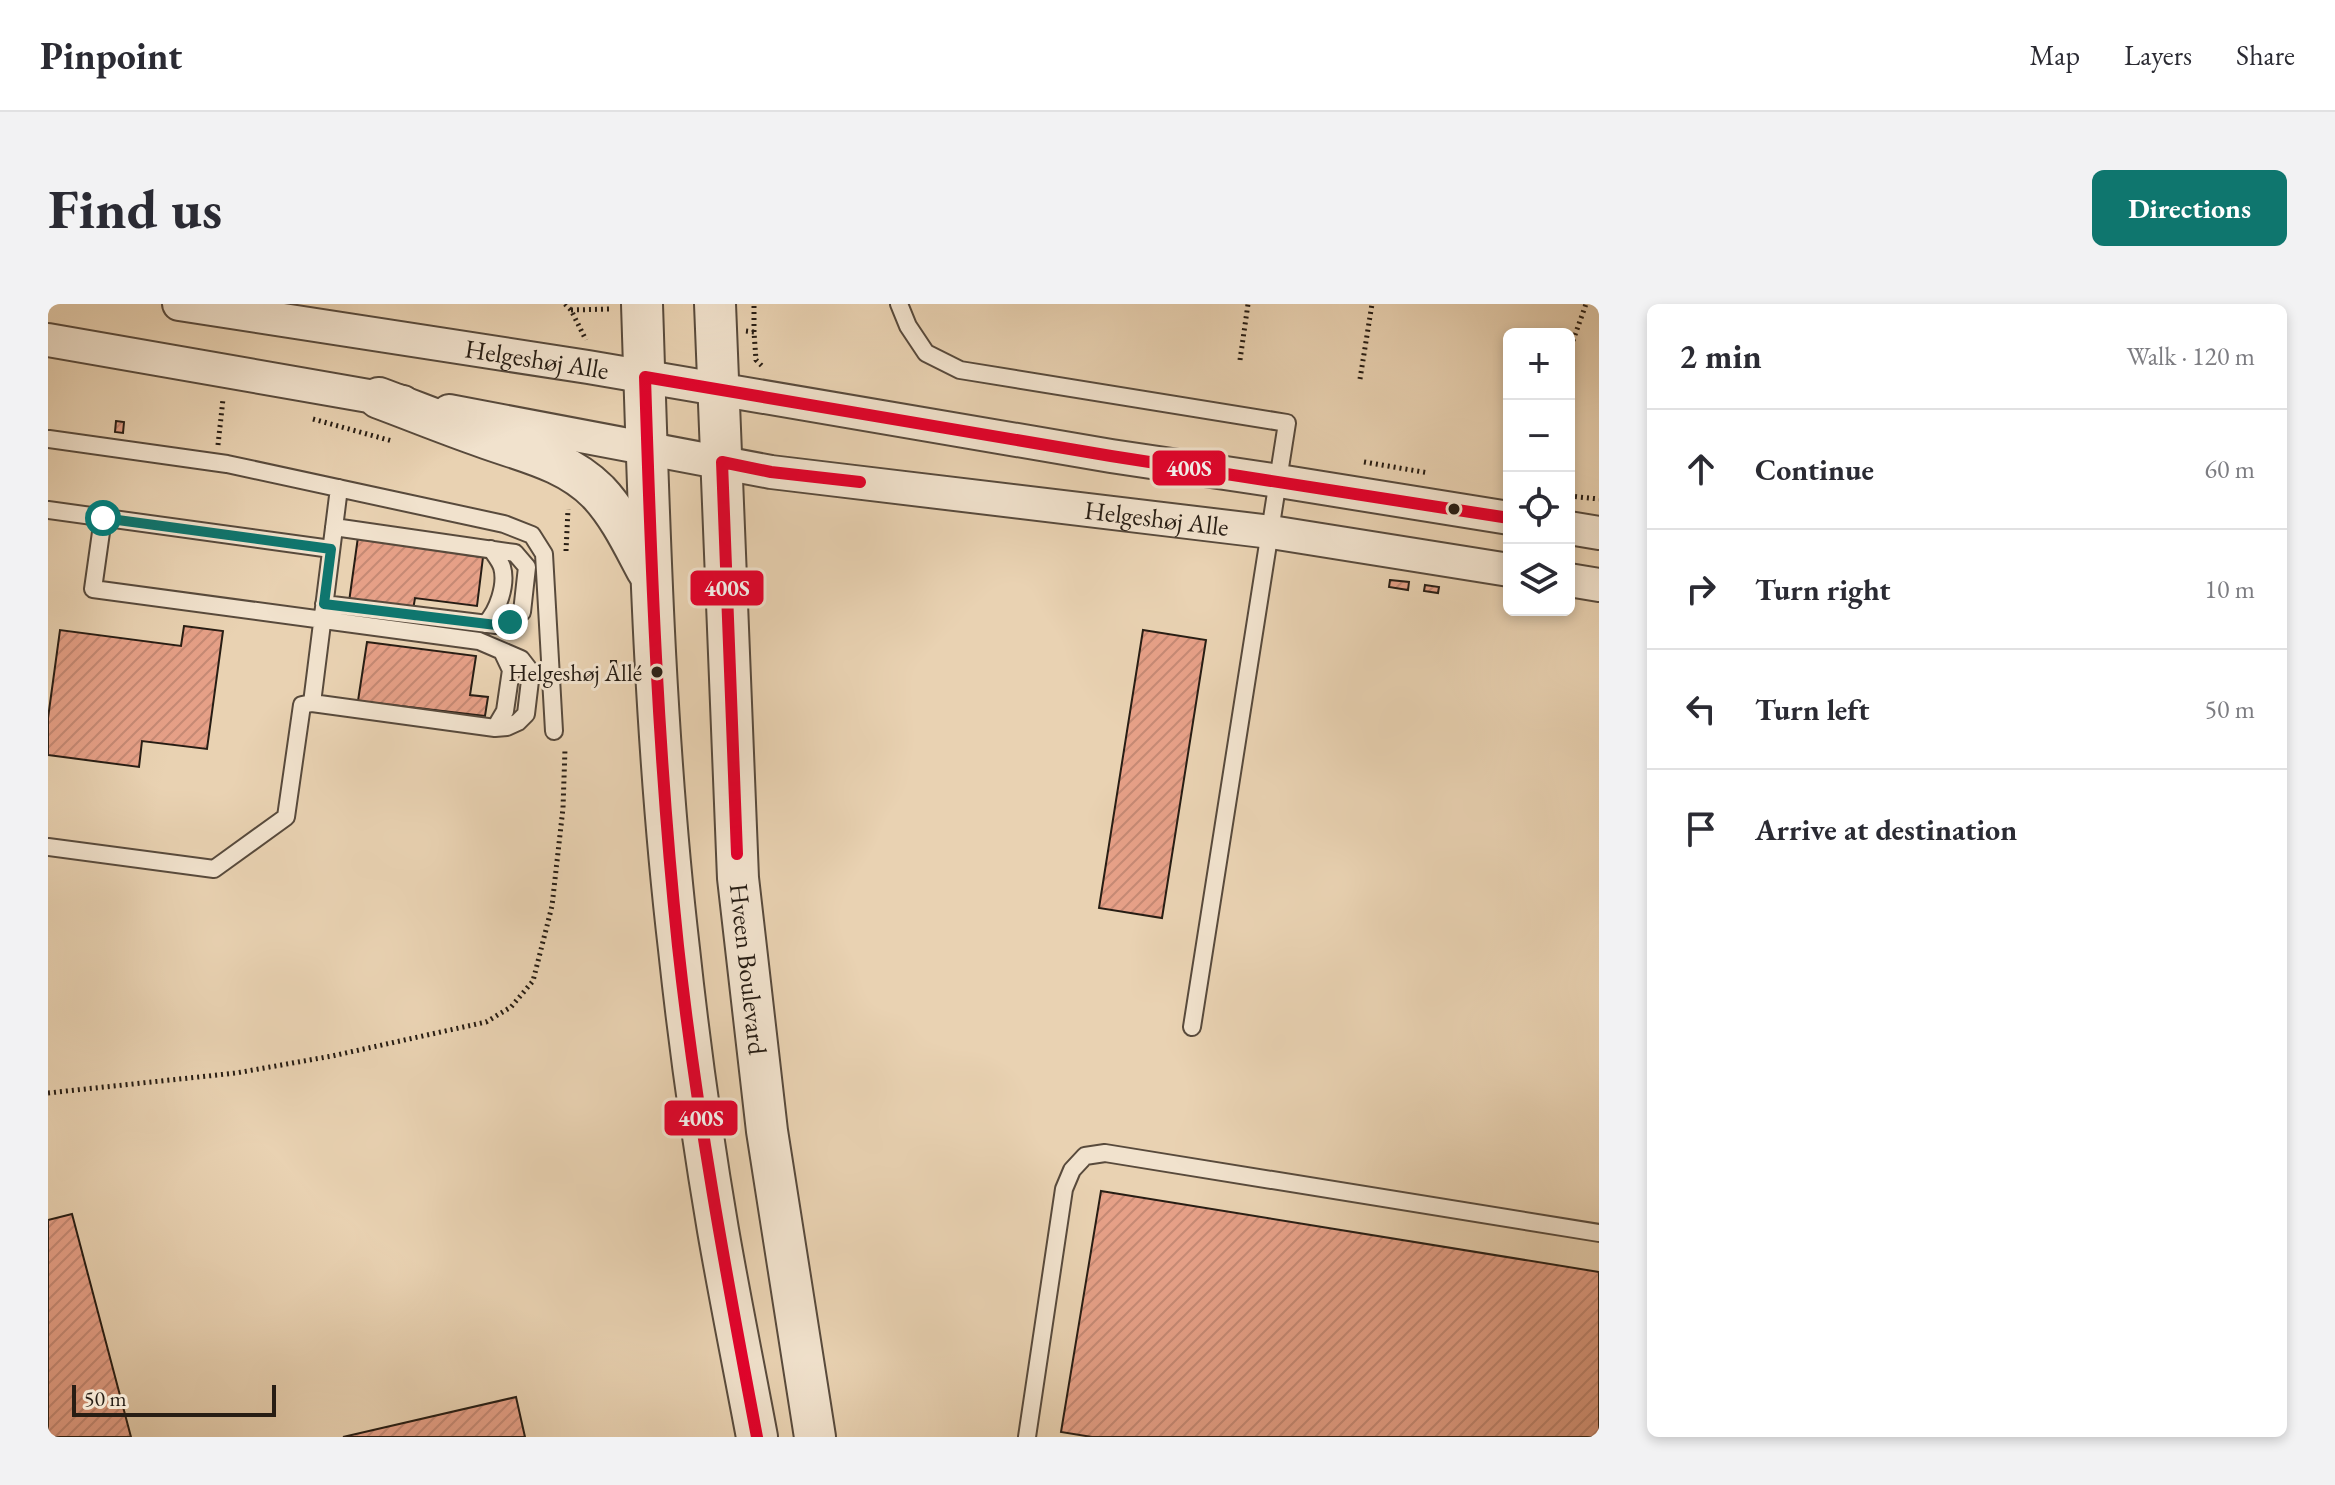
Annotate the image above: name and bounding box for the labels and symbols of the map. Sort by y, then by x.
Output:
street label: Helgeshøj Alle [463,331,611,387]
line badge: 400S [1151,449,1227,487]
text: 400S [1166,454,1212,483]
street label: Helgeshøj Alle [1082,493,1231,544]
route start [85,500,121,536]
unlabelled marker [1446,501,1462,517]
line badge: 400S [689,569,765,607]
text: 400S [704,574,750,603]
route end [492,604,528,640]
place label: Helgeshøj Allé [508,657,642,688]
marker: Helgeshøj Allé [649,664,665,680]
street label: Hveen Boulevard [722,881,775,1057]
line badge: 400S [663,1099,739,1137]
text: 400S [678,1104,724,1133]
scale bar [72,1381,276,1417]

